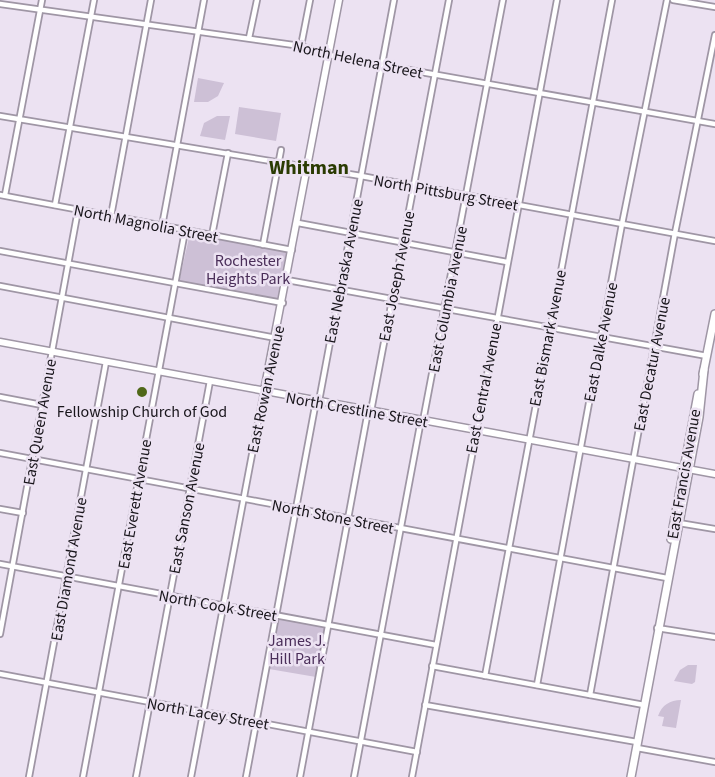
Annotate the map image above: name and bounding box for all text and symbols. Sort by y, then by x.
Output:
street label: North Helena Street [291,35,425,85]
district label: Whitman [269,154,349,182]
street label: North Pittsburg Street [372,169,520,217]
street label: East Nebraska Avenue [319,197,369,345]
street label: North Magnolia Street [72,199,220,249]
street label: East Joseph Avenue [374,209,420,343]
street label: East Columbia Avenue [423,224,473,374]
park label: Rochester Heights Park [206,250,290,290]
street label: East Bismark Avenue [524,268,572,408]
street label: East Dalke Avenue [579,280,623,404]
street label: East Decatur Avenue [628,295,676,433]
street label: East Central Avenue [461,321,507,455]
street label: East Rowan Avenue [242,323,290,455]
street label: East Queen Avenue [18,357,62,487]
marker: Fellowship Church of God [135,385,149,399]
street label: North Crestline Street [284,387,430,433]
place label: Fellowship Church of God [57,401,227,423]
street label: East Francis Avenue [662,407,706,541]
street label: East Everett Avenue [113,438,157,571]
street label: East Sanson Avenue [163,441,211,576]
street label: North Stone Street [270,494,396,540]
street label: East Diamond Avenue [46,496,92,643]
street label: North Cook Street [157,585,279,627]
park label: James J. Hill Park [268,630,326,670]
street label: North Lacey Street [145,692,271,736]

